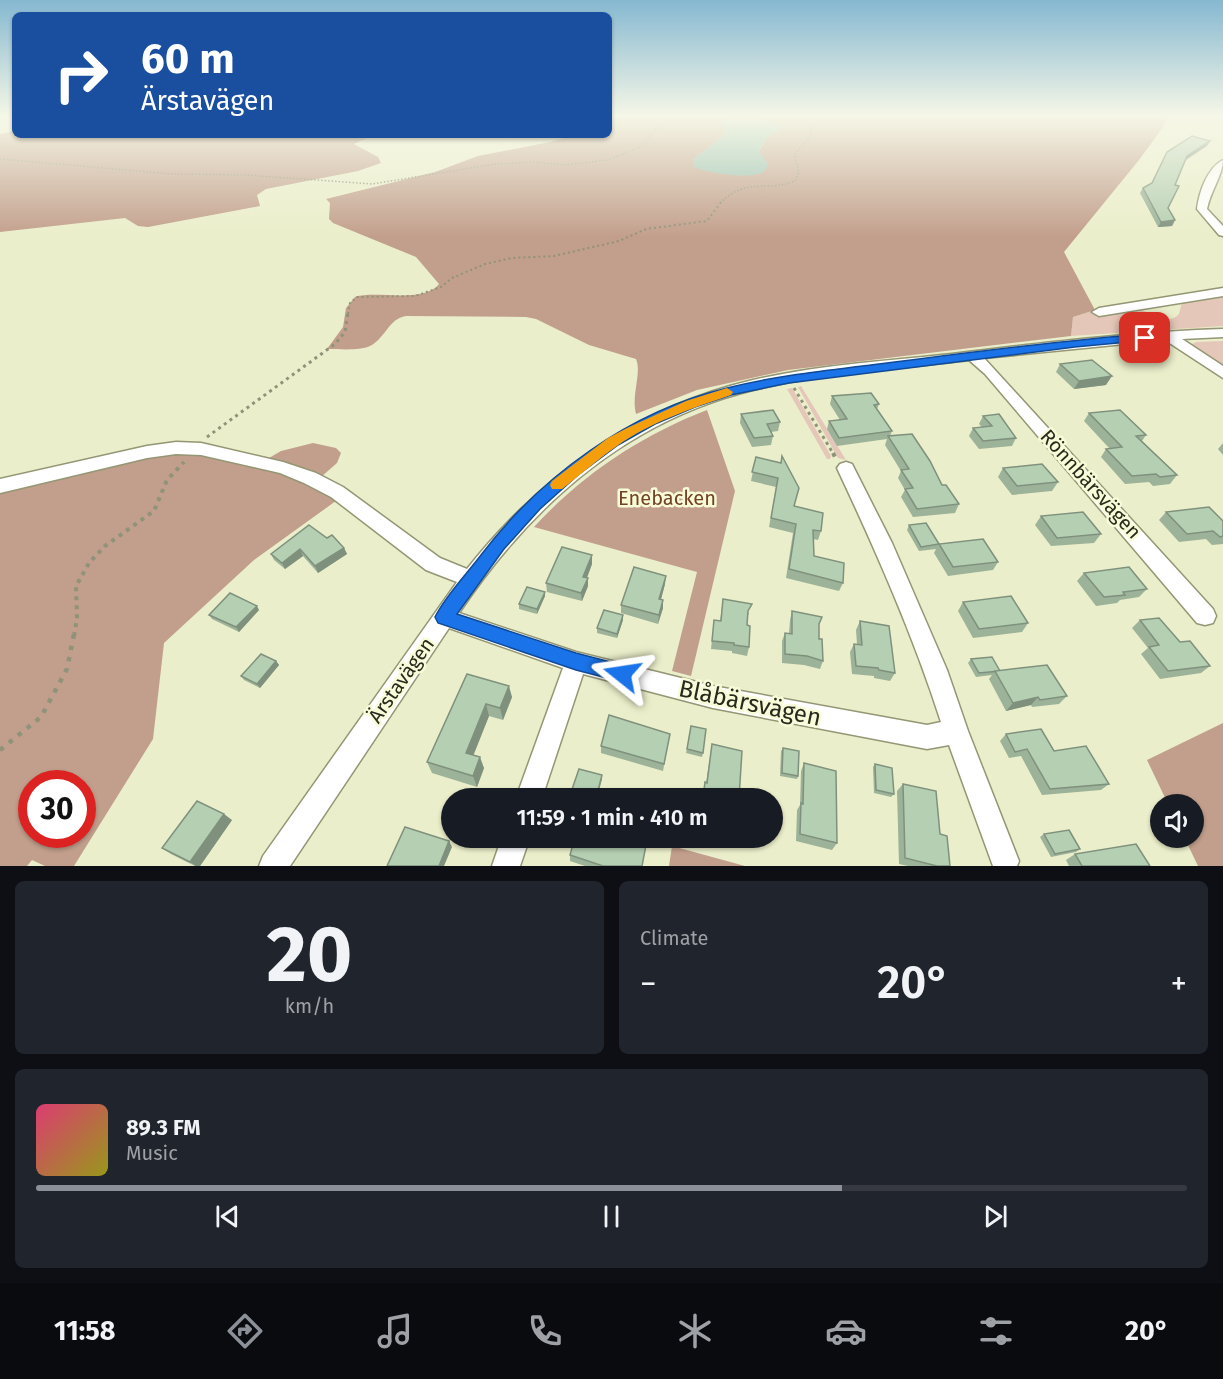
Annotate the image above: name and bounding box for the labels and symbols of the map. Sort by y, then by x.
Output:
pin [1119,312,1170,363]
street label: Rönnbärsvägen [1036,424,1146,544]
park label: Enebacken [618,486,716,510]
street label: Ärstavägen [363,633,439,727]
position arrow [590,642,654,706]
street label: Blåbärsvägen [676,674,824,732]
speed limit sign: 30 [18,770,96,848]

